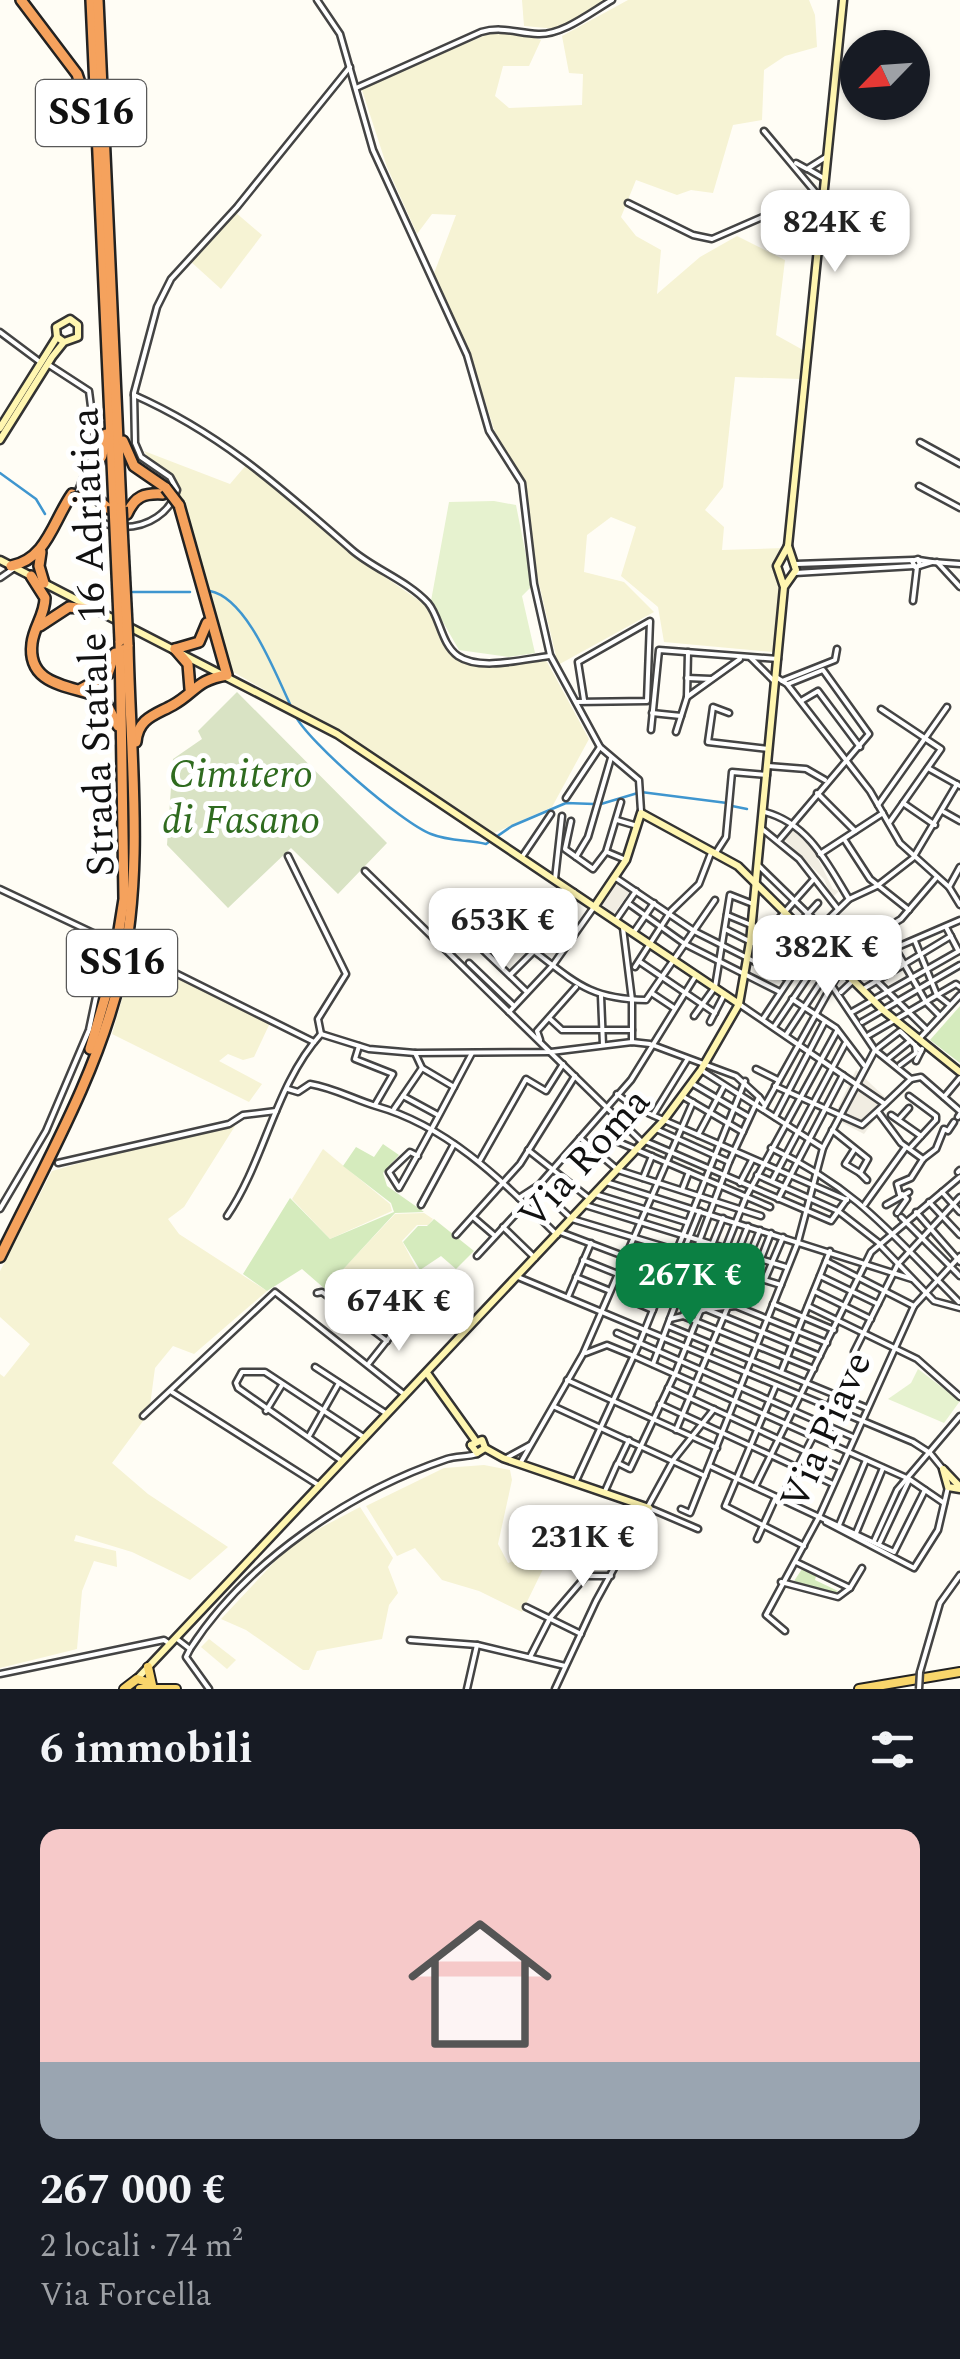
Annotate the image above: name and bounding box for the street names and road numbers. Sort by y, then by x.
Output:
road number: SS16 [36,80,146,146]
street label: Strada Statale 16 Adriatica [55,406,133,877]
road number: SS16 [67,930,177,996]
street label: Via Roma [504,1074,666,1244]
street label: Via Piave [765,1342,889,1520]

